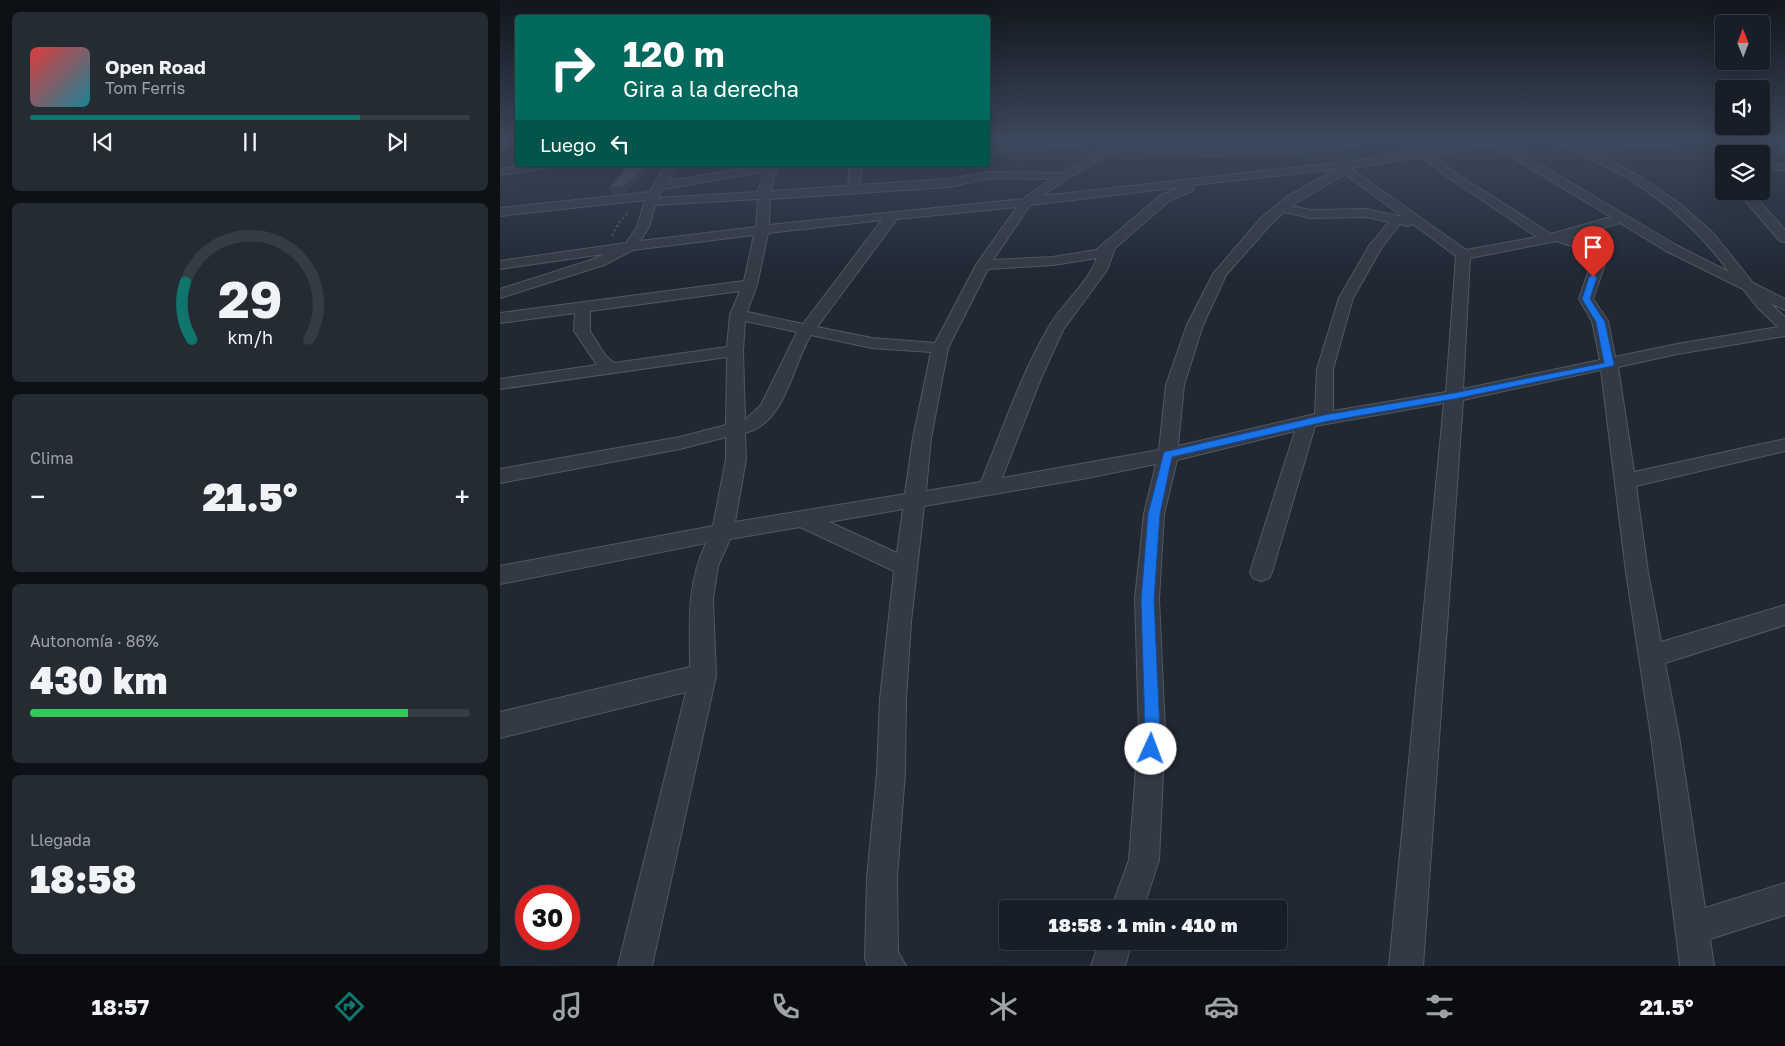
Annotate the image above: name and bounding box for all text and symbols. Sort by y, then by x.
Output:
north arrow [1715,15,1770,70]
map controls [1715,15,1770,200]
text: 120 m [623,33,725,75]
icon: right [540,35,605,100]
text: Open Road [105,55,206,78]
text: Gira a la derecha [623,75,799,102]
text: Tom Ferris [105,78,185,98]
button: sound [1715,80,1770,135]
icon: previous [89,128,117,156]
icon: pause [236,128,264,156]
icon: next [383,128,411,156]
icon: left [606,130,634,158]
text: Luego [540,133,596,156]
button: layers [1715,145,1770,200]
pin [1572,226,1614,277]
icon: arrive [1579,233,1607,261]
text: 29 [218,267,282,329]
text: km/h [227,326,273,348]
text: Clima [30,448,74,468]
text: 21.5° [203,474,297,519]
text: − [30,480,45,513]
text: + [455,480,470,513]
text: Autonomía · 86% [30,631,159,651]
text: 430 km [30,657,168,702]
position arrow [1124,722,1176,774]
text: Llegada [30,830,91,850]
text: 18:58 [30,856,136,901]
speed limit sign: 30 [515,885,580,950]
text: 18:58 · 1 min · 410 m [1049,913,1237,936]
icon: directions [332,989,367,1024]
icon: music [550,989,585,1024]
icon: phone [768,989,803,1024]
icon: climate [986,989,1021,1024]
icon: car [1204,989,1239,1024]
icon: filters [1422,989,1457,1024]
text: 18:57 [91,993,149,1020]
text: 21.5° [1640,993,1693,1020]

